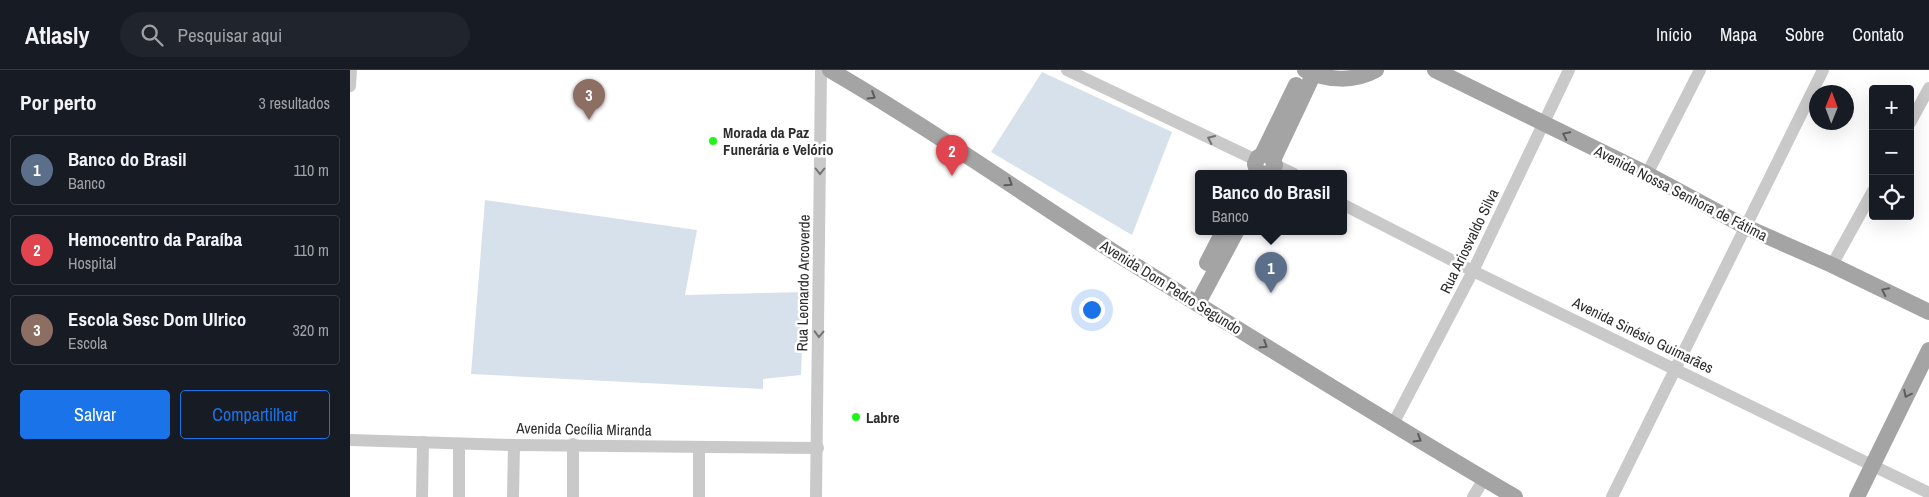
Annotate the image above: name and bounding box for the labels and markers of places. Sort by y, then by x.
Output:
pin: 3 [573,79,605,120]
place label: Morada da Paz Funerária e Velório [723,122,834,160]
marker: Morada da Paz Funerária e Velório [707,135,719,147]
pin: 2 [936,135,968,176]
pin: 1 [1255,252,1287,293]
place label: Labre [866,407,900,428]
marker: Labre [850,411,862,423]

